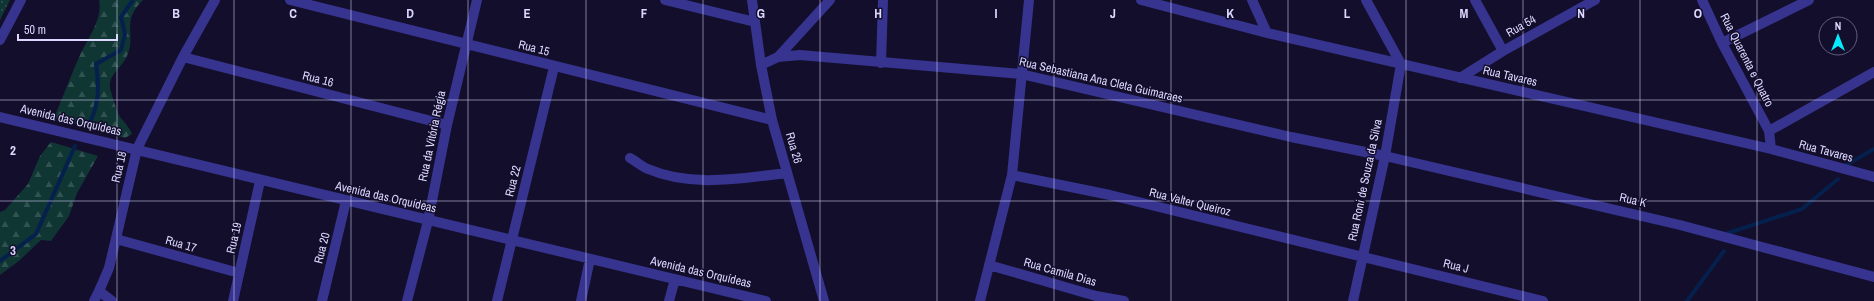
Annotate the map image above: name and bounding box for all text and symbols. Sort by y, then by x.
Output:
text: B [172,5,180,22]
text: C [289,5,297,22]
text: D [406,5,414,22]
text: E [523,5,531,22]
text: F [641,5,648,22]
text: G [757,5,765,22]
text: H [874,5,882,22]
text: I [995,5,998,22]
text: J [1110,5,1116,22]
text: K [1226,5,1234,22]
text: L [1344,5,1351,22]
text: M [1460,5,1469,22]
text: N [1577,5,1585,22]
text: O [1694,5,1702,22]
street label: Rua 54 [1503,11,1539,41]
street label: Rua Quarenta e Quatro [1717,11,1777,109]
scale bar [18,16,117,42]
north arrow [1818,16,1858,56]
text: N [1835,19,1841,33]
text: 50 m [24,22,46,38]
street label: Rua 15 [517,36,552,60]
street label: Rua Sebastiana Ana Cleta Guimaraes [1018,53,1184,107]
street label: Rua Tavares [1481,62,1539,90]
street label: Rua 16 [301,67,335,91]
street label: Rua da Vitória Régia [415,89,450,183]
street label: Avenida das Orquídeas [18,100,123,139]
street label: Rua Roni de Souza da Silva [1344,117,1386,242]
street label: Rua 26 [782,131,806,165]
street label: Rua Tavares [1797,136,1855,166]
text: 2 [10,142,16,159]
street label: Rua 18 [108,150,130,184]
street label: Rua 22 [501,164,525,198]
street label: Avenida das Orquídeas [333,177,438,216]
street label: Rua Valter Queiroz [1148,184,1233,220]
street label: Rua K [1618,189,1649,211]
street label: Rua 19 [223,221,245,255]
street label: Rua 20 [310,231,334,265]
street label: Rua 17 [164,232,199,256]
text: 3 [10,242,16,259]
street label: Avenida das Orquídeas [648,252,753,291]
street label: Rua Camila Dias [1022,254,1098,290]
street label: Rua J [1442,255,1470,277]

